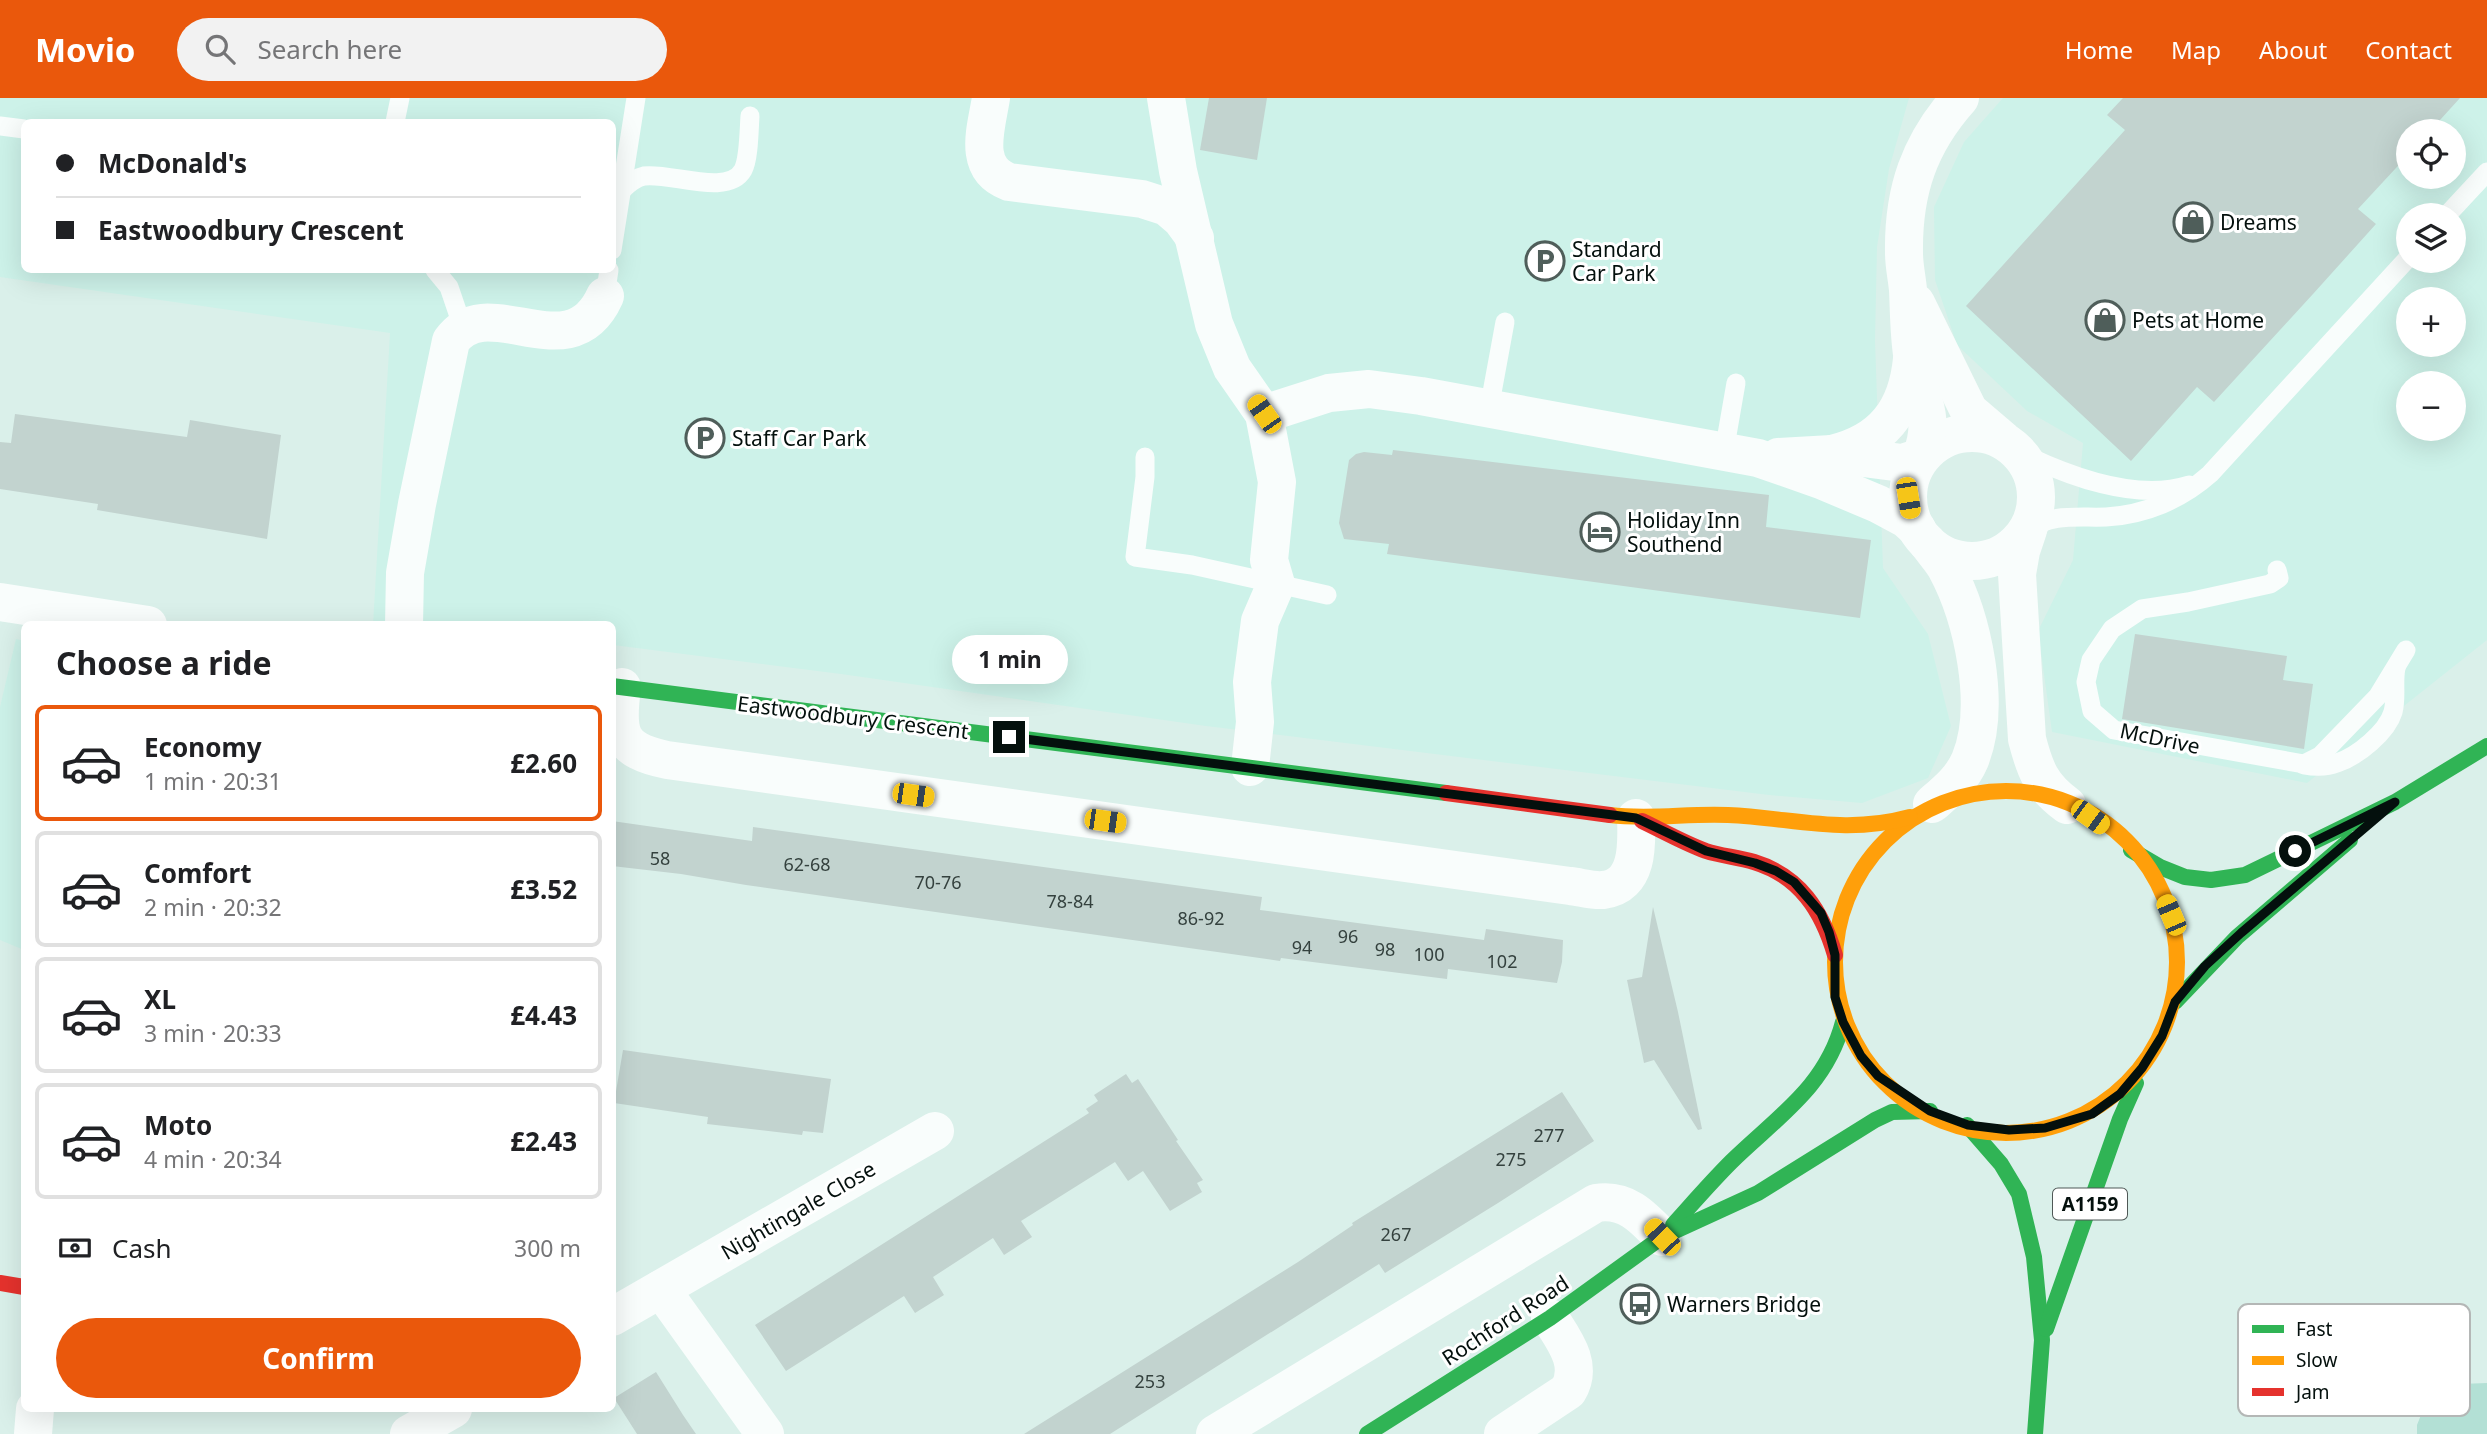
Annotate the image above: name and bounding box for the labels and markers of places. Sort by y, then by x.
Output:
shop icon: Dreams [2172,201,2214,243]
place label: Dreams [2220,208,2297,236]
place label: Standard Car Park [1572,235,1662,287]
parking icon: Standard Car Park [1524,240,1566,282]
shop icon: Pets at Home [2084,299,2126,341]
place label: Pets at Home [2132,306,2264,334]
parking icon: Staff Car Park [684,417,726,459]
place label: Staff Car Park [732,424,867,452]
place label: Holiday Inn Southend [1627,506,1740,558]
hotel icon: Holiday Inn Southend [1579,511,1621,553]
bus stop icon: Warners Bridge [1619,1283,1661,1325]
place label: Warners Bridge [1667,1290,1821,1318]

